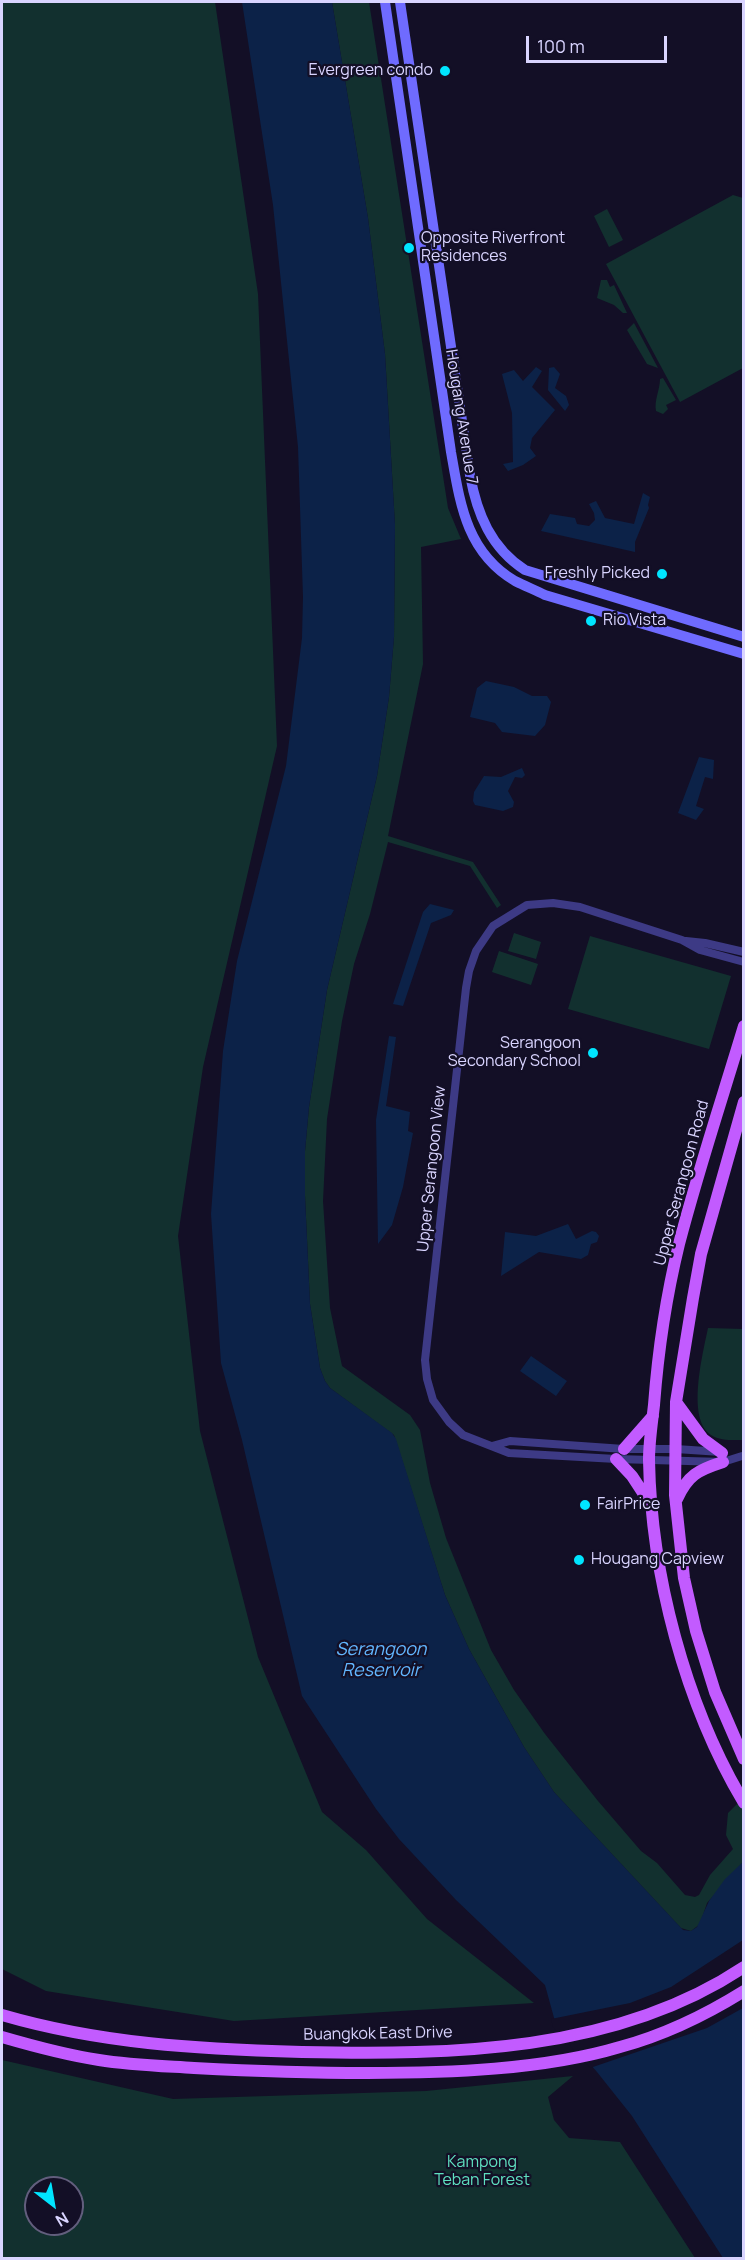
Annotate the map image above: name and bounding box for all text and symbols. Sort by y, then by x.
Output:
scale bar [529,24,670,62]
text: 100 m [537,34,585,58]
place label: Evergreen condo [309,61,433,81]
marker: Evergreen condo [438,64,452,78]
place label: Opposite Riverfront Residences [421,229,565,267]
marker: Opposite Riverfront Residences [402,241,416,255]
street label: Hougang Avenue 7 [441,348,481,486]
place label: Freshly Picked [545,564,650,584]
marker: Freshly Picked [655,567,669,581]
place label: Rio Vista [603,611,666,631]
marker: Rio Vista [584,614,598,628]
place label: Serangoon Secondary School [448,1034,581,1072]
marker: Serangoon Secondary School [586,1046,600,1060]
street label: Upper Serangoon View [414,1085,450,1253]
street label: Upper Serangoon Road [651,1098,713,1268]
place label: FairPrice [597,1495,660,1515]
marker: FairPrice [578,1498,592,1512]
place label: Hougang Capview [591,1550,724,1570]
marker: Hougang Capview [572,1553,586,1567]
water label: Serangoon Reservoir [335,1639,427,1682]
street label: Buangkok East Drive [303,2023,453,2045]
park label: Kampong Teban Forest [434,2153,530,2191]
north arrow [24,2176,84,2236]
text: N [52,2207,73,2232]

